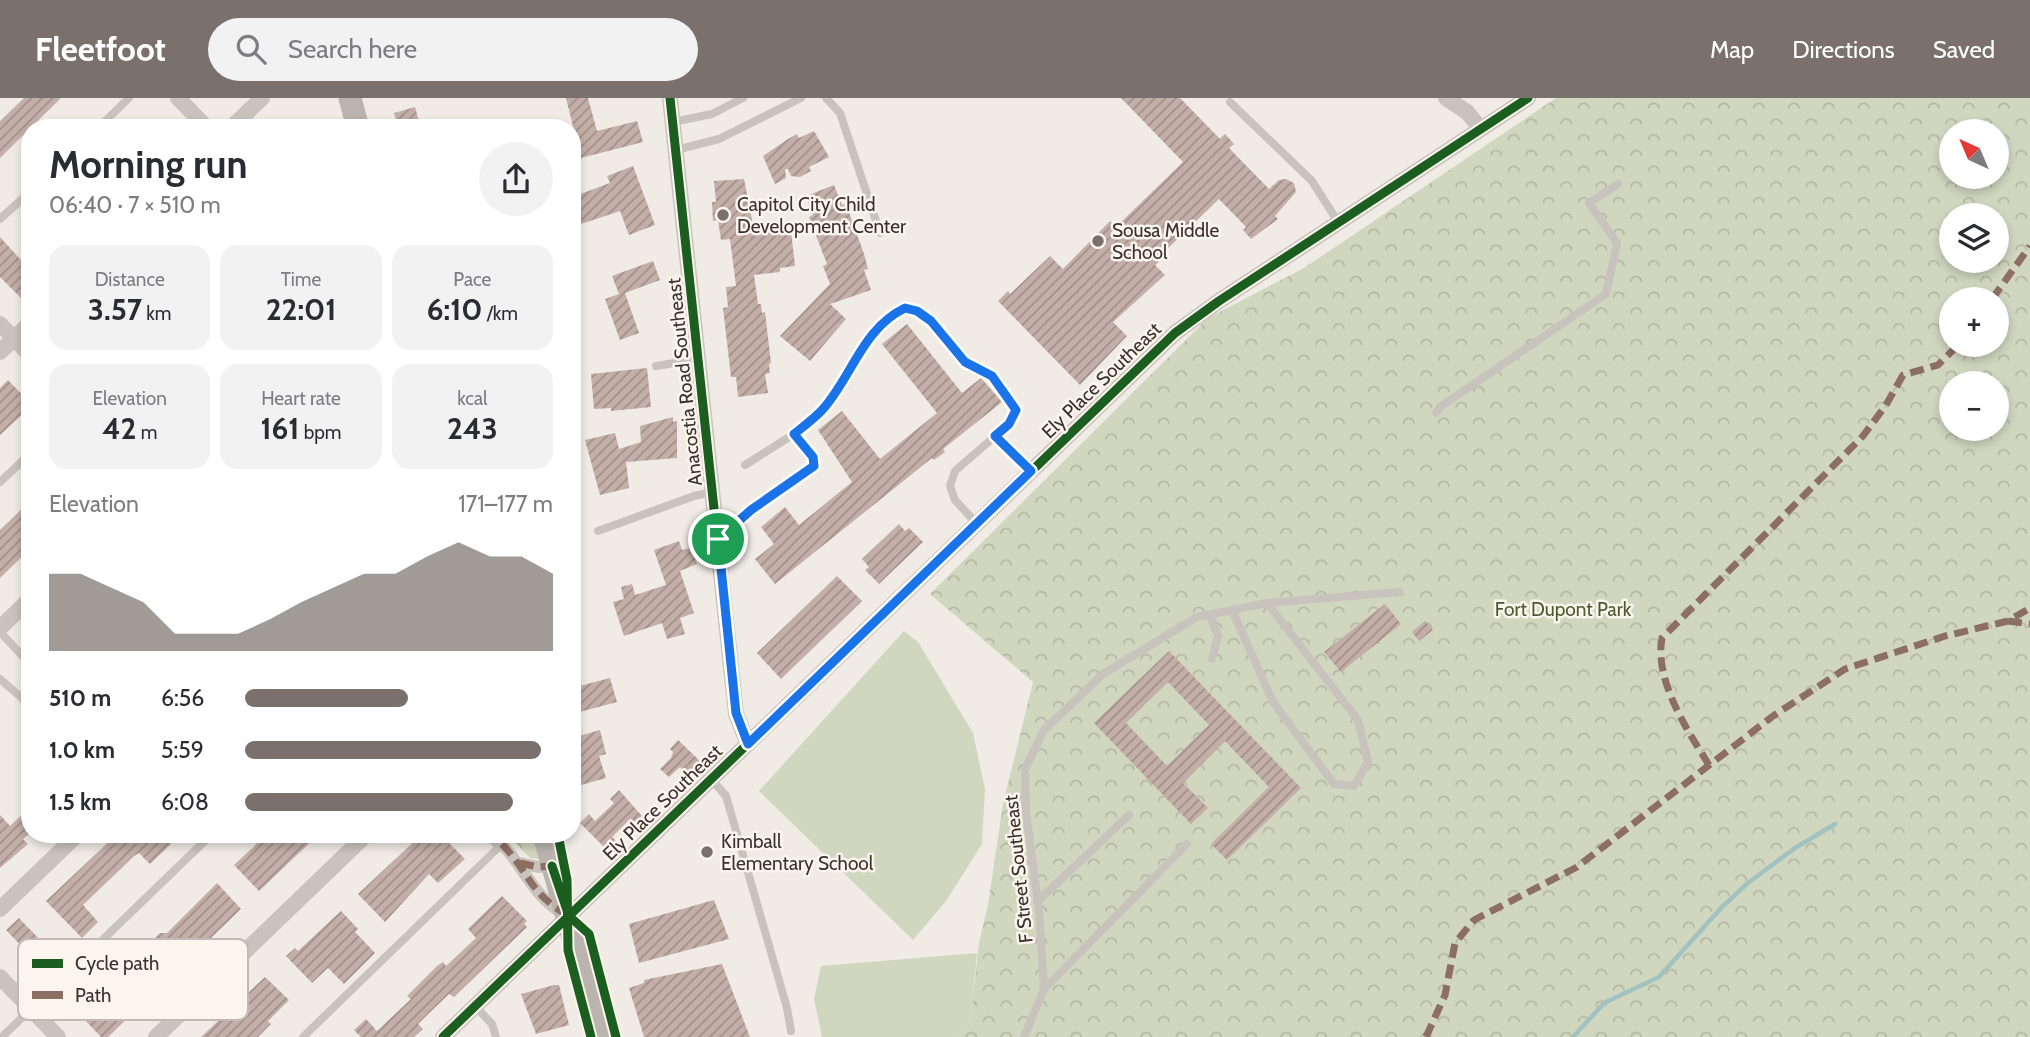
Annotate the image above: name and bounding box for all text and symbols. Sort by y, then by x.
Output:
search box [208,18,698,81]
text: Fleetfoot [35,29,166,69]
icon: search [232,30,270,68]
text: Search here [288,33,417,65]
text: Map [1710,35,1754,64]
text: Directions [1792,35,1895,64]
text: Saved [1933,35,1995,64]
north arrow [1939,119,2009,189]
map controls [1939,119,2009,441]
text: Morning run [49,141,248,188]
button: share [479,142,553,216]
text: 06:40 · 7 × 510 m [49,191,221,219]
place label: Capitol City Child Development Center [737,193,906,238]
button: layers [1939,203,2009,273]
marker: Capitol City Child Development Center [715,207,731,223]
place label: Sousa Middle School [1112,219,1220,264]
marker: Sousa Middle School [1090,233,1106,249]
text: Distance [95,268,165,291]
text: Time [281,268,321,291]
text: Pace [453,268,491,291]
street label: Anacostia Road Southeast [662,276,707,487]
button: + [1939,287,2009,357]
text: 3.57 [88,291,142,328]
text: 22:01 [266,291,336,328]
text: 6:10 [427,291,482,328]
text: km [142,302,172,325]
text: /km [482,302,518,325]
street label: Ely Place Southeast [1037,317,1166,443]
button: − [1939,371,2009,441]
text: Elevation [93,387,167,410]
text: Heart rate [261,387,341,410]
text: kcal [457,387,487,410]
text: 42 [102,410,136,447]
text: 161 [260,410,299,447]
text: 243 [447,410,498,447]
text: m [136,421,157,444]
text: bpm [299,421,342,444]
text: Elevation [49,490,139,518]
text: 171–177 m [458,490,553,518]
pin [688,509,748,569]
icon: arrive [699,520,737,558]
park label: Fort Dupont Park [1495,598,1632,621]
text: 510 m [49,684,111,712]
text: 6:56 [161,684,204,712]
text: 1.0 km [49,736,115,764]
text: 5:59 [161,736,204,764]
street label: Ely Place Southeast [598,739,727,865]
text: 1.5 km [49,788,111,816]
text: 6:08 [161,788,209,816]
street label: F Street Southeast [999,793,1038,944]
place label: Kimball Elementary School [721,830,874,875]
marker: Kimball Elementary School [699,844,715,860]
legend [18,939,248,1020]
text: Cycle path [75,952,159,975]
text: Path [75,984,111,1007]

